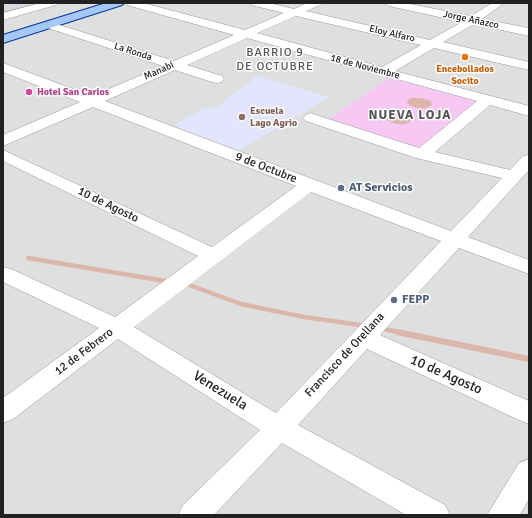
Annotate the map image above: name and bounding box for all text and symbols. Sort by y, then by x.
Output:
street label: Jorge Añazco [442,8,500,32]
street label: Eloy Alfaro [368,23,416,45]
street label: La Ronda [112,40,154,64]
district label: BARRIO 9 DE OCTUBRE [236,46,314,74]
street label: 18 de Noviembre [329,52,401,82]
marker: Encebollados Socito [460,52,470,62]
street label: Manabí [142,59,176,83]
place label: Encebollados Socito [436,63,494,86]
place label: Hotel San Carlos [37,86,109,98]
marker: Hotel San Carlos [24,87,34,97]
place label: Escuela Lago Agrio [250,105,297,128]
district label: NUEVA LOJA [369,108,451,124]
marker: Escuela Lago Agrio [237,112,247,122]
street label: 9 de Octubre [233,150,299,186]
place label: AT Servicios [349,181,413,195]
marker: AT Servicios [336,183,346,193]
street label: 10 de Agosto [75,184,141,226]
place label: FEPP [402,293,429,307]
marker: FEPP [389,295,399,305]
street label: Francisco de Orellana [302,310,388,400]
street label: 12 de Febrero [52,325,116,379]
street label: 10 de Agosto [407,352,485,398]
street label: Venezuela [190,368,250,414]

